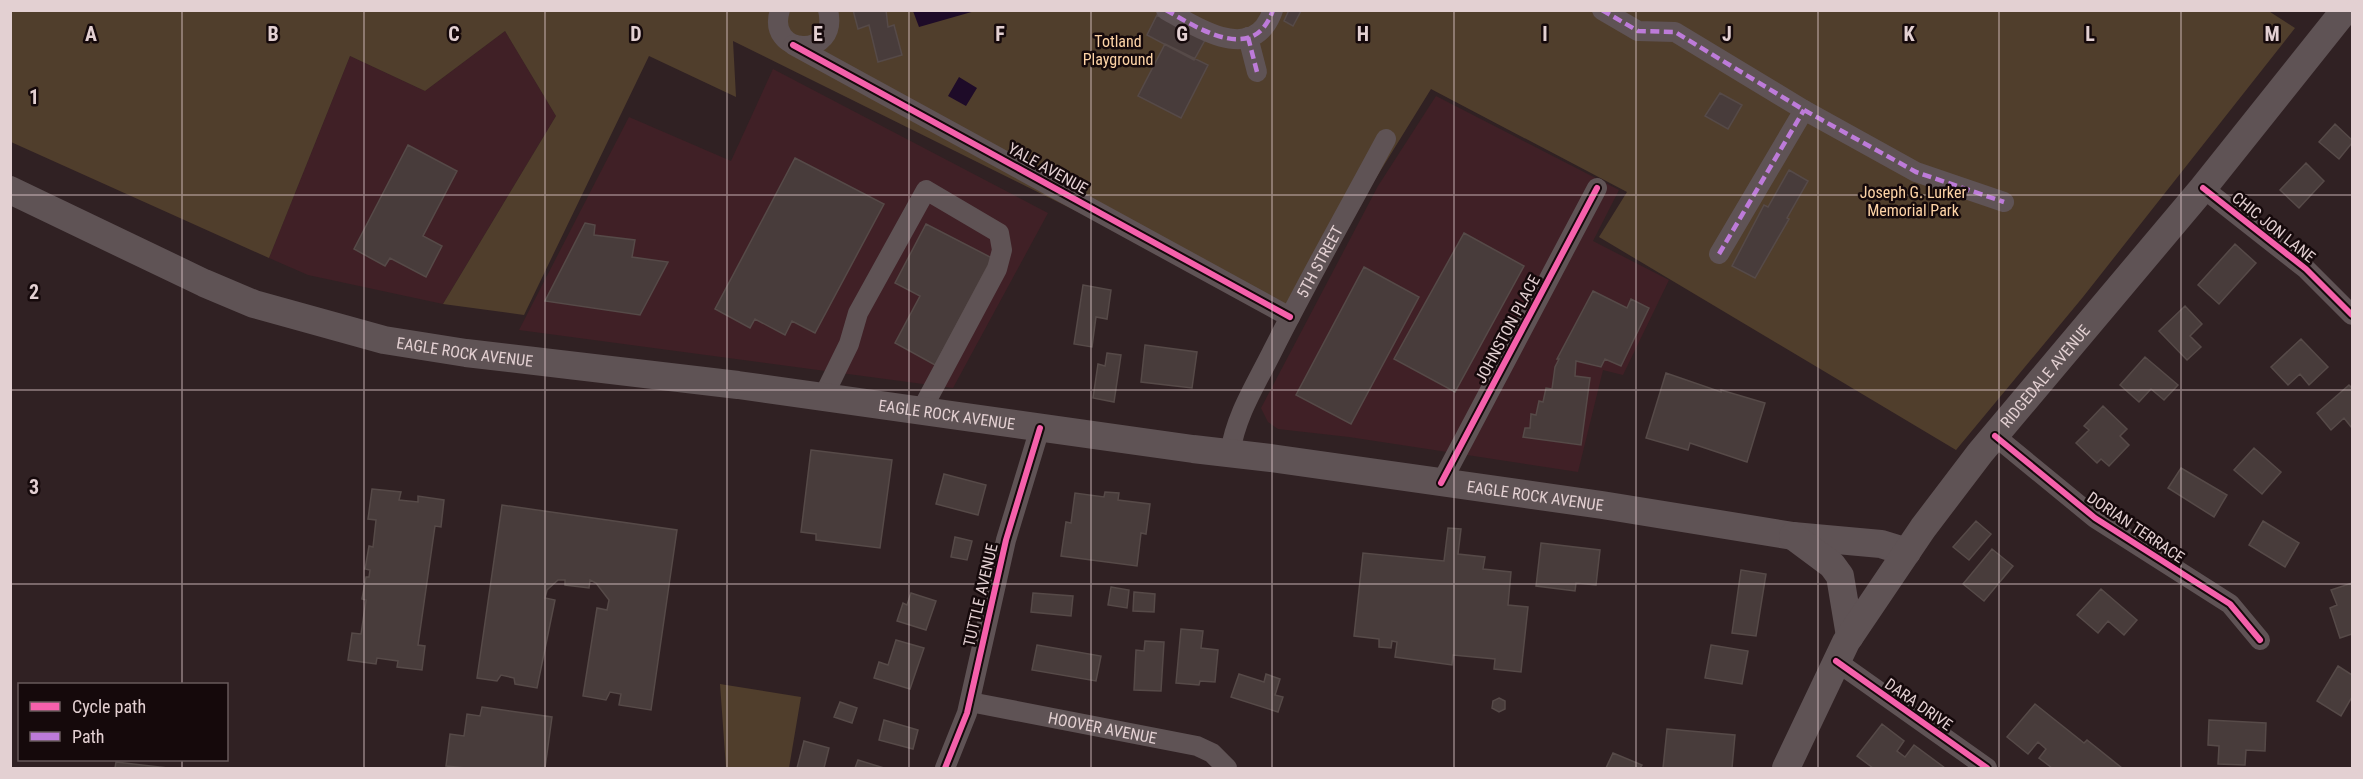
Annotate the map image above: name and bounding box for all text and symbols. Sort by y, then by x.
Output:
text: A [85,22,97,46]
text: B [267,22,279,46]
text: C [448,22,460,46]
text: D [630,22,642,46]
text: E [813,22,823,46]
text: F [995,22,1005,46]
text: G [1176,22,1188,46]
text: H [1357,22,1369,46]
text: I [1542,22,1548,46]
text: J [1722,22,1732,46]
text: K [1903,22,1915,46]
text: L [2085,22,2095,46]
text: M [2264,22,2280,46]
park label: Totland Playground [1083,32,1153,69]
text: 1 [29,85,39,109]
street label: YALE AVENUE [1004,139,1091,198]
park label: Joseph G. Lurker Memorial Park [1860,183,1966,220]
street label: CHIC JON LANE [2228,188,2319,267]
street label: 5TH STREET [1293,222,1347,301]
street label: JOHNSTON PLACE [1471,272,1544,386]
text: 2 [29,280,39,304]
street label: RIDGEDALE AVENUE [1996,321,2094,432]
street label: EAGLE ROCK AVENUE [395,333,534,371]
street label: EAGLE ROCK AVENUE [877,396,1016,434]
text: 3 [29,475,39,499]
street label: EAGLE ROCK AVENUE [1466,477,1605,515]
street label: DORIAN TERRACE [2083,488,2188,567]
street label: TUTTLE AVENUE [959,541,1002,649]
street label: DARA DRIVE [1881,674,1956,735]
legend [18,683,228,761]
text: Cycle path [72,696,146,717]
street label: HOOVER AVENUE [1046,708,1158,748]
text: Path [72,726,105,747]

